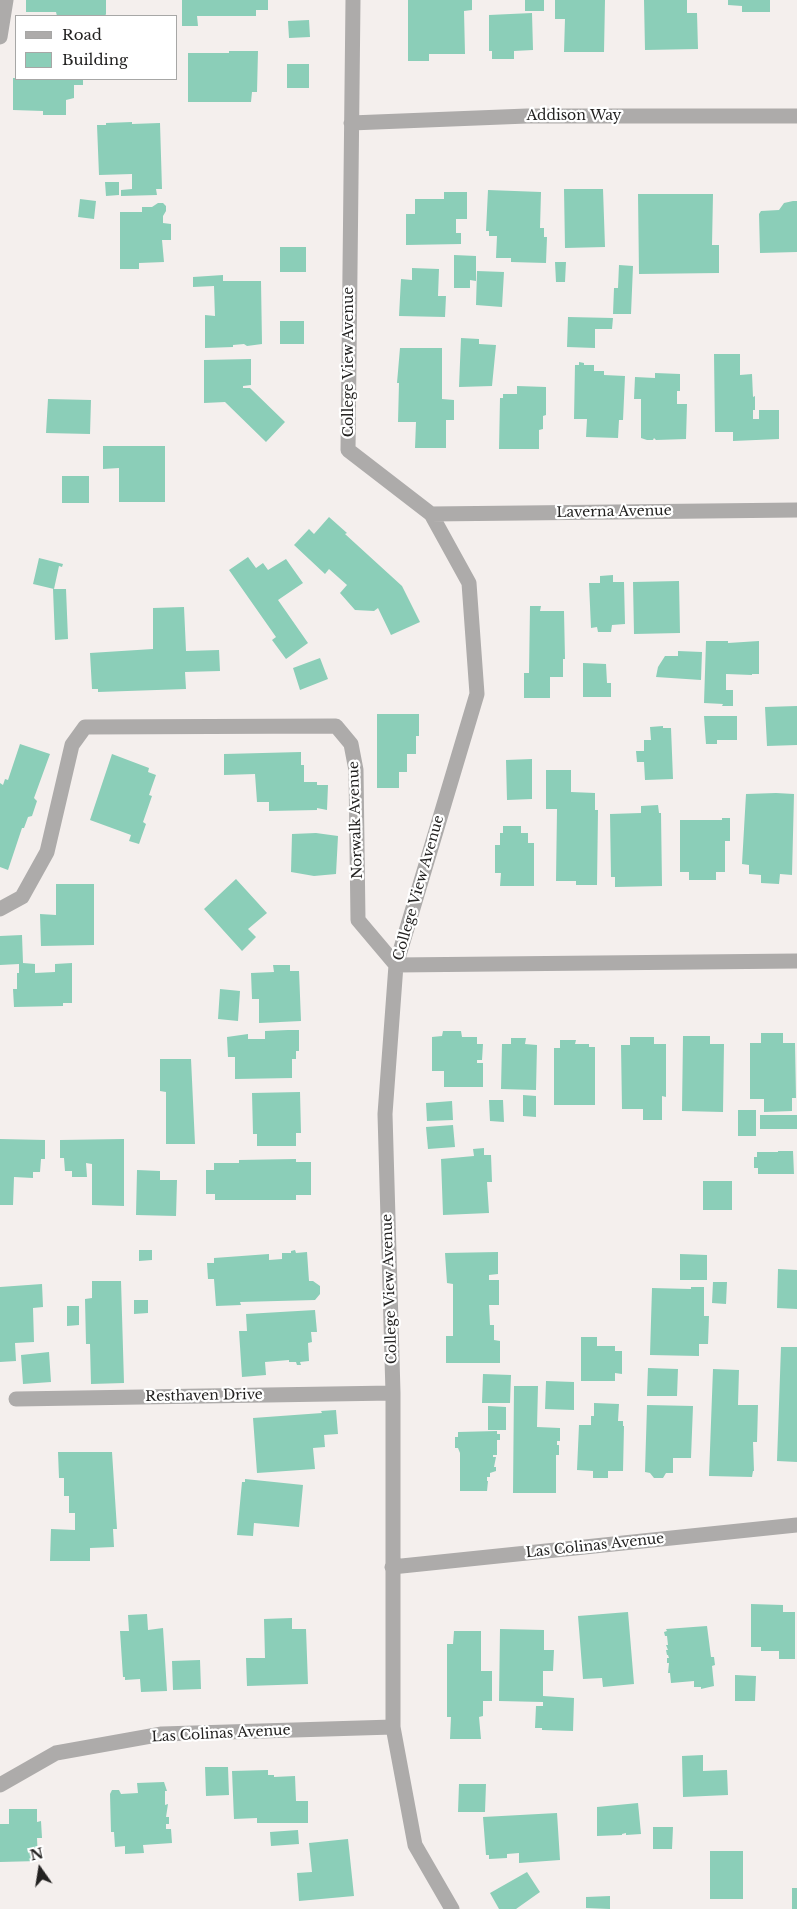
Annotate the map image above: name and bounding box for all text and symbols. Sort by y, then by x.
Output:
legend [15,15,178,80]
text: Road [62,25,102,44]
text: Building [62,50,128,69]
street label: Addison Way [526,108,622,124]
street label: College View Avenue [341,287,357,437]
street label: Laverna Avenue [556,503,672,521]
street label: Norwalk Avenue [346,761,366,879]
street label: College View Avenue [390,813,448,963]
street label: College View Avenue [379,1213,401,1365]
street label: Resthaven Drive [145,1387,263,1405]
street label: Las Colinas Avenue [525,1530,665,1562]
street label: Las Colinas Avenue [151,1722,291,1746]
north arrow [15,1844,65,1894]
text: N [28,1844,45,1865]

